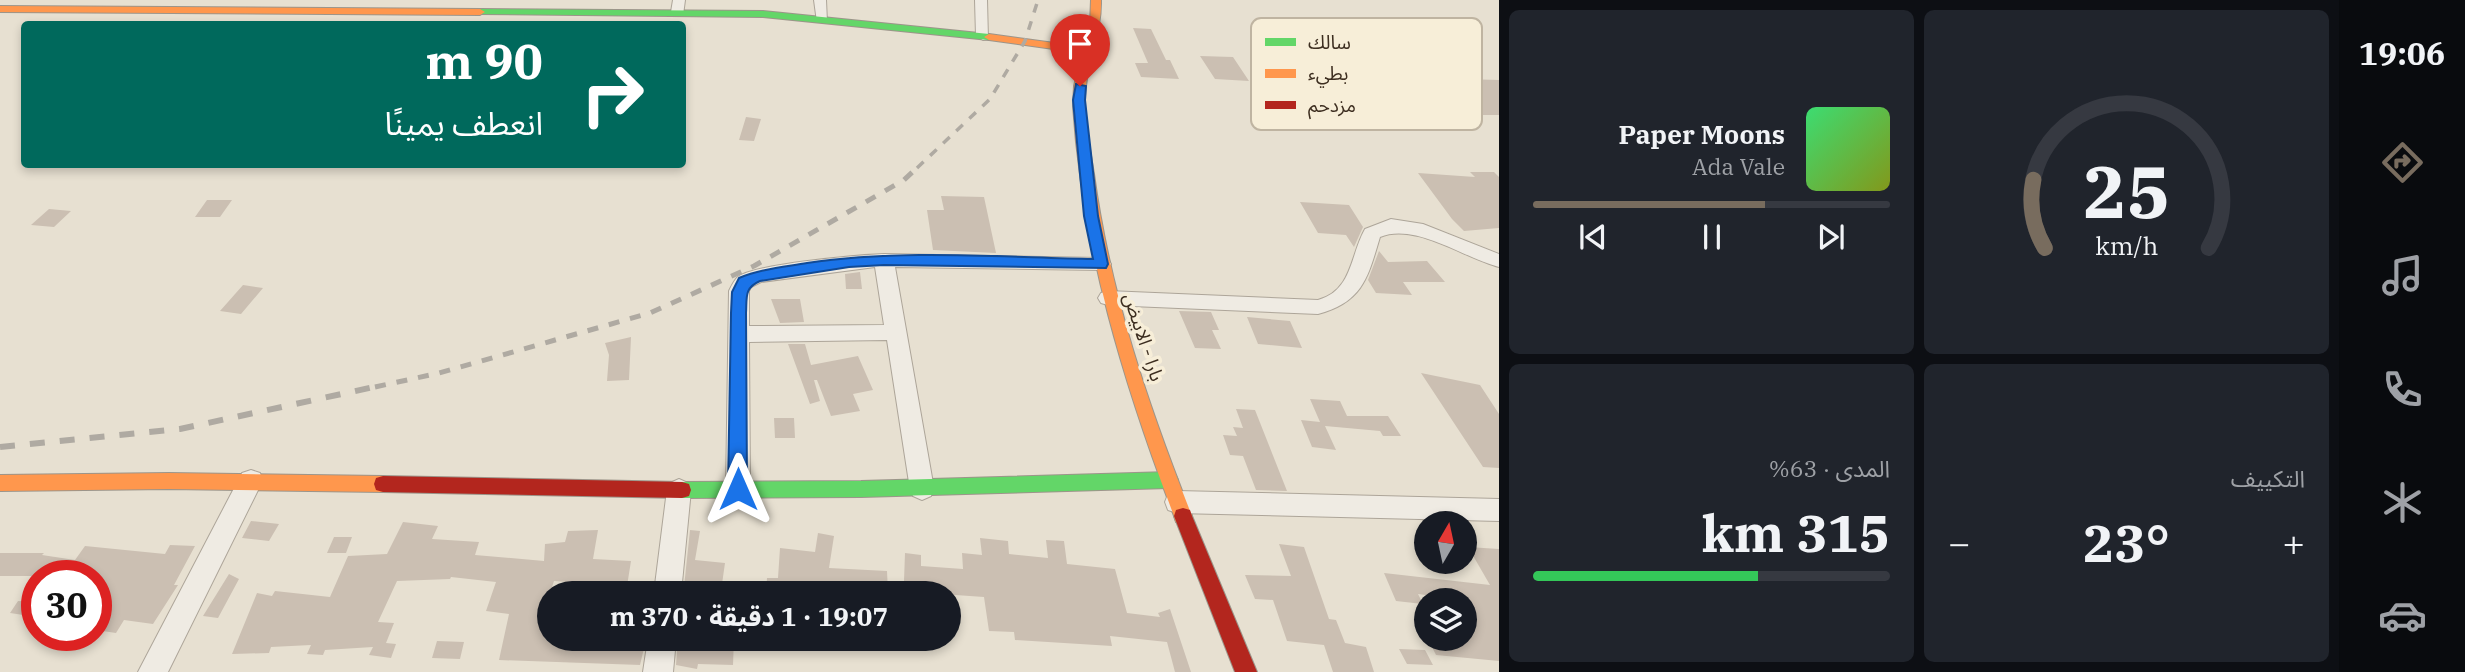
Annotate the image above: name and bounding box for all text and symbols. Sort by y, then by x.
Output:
pin [1050,14,1110,86]
legend [1251,18,1482,130]
icon: arrive [1061,25,1099,63]
text: 90 m [425,29,543,92]
text: سالك [1308,30,1351,54]
text: 19:06 [2359,32,2445,74]
icon: right [567,49,658,140]
text: بطيء [1308,61,1348,88]
text: مزدحم [1308,93,1356,120]
text: انعطف يمينًا [385,102,543,144]
text: Paper Moons [1618,117,1785,151]
icon: directions [2378,138,2427,187]
text: 25 [2083,143,2170,238]
text: Ada Vale [1692,151,1785,181]
icon: previous [1574,218,1612,256]
icon: pause [1693,218,1731,256]
icon: next [1812,218,1850,256]
text: km/h [2095,229,2158,262]
icon: music [2378,251,2427,300]
street label: بارا - الابيض [1118,290,1170,384]
icon: phone [2378,365,2427,414]
position arrow [701,452,775,526]
text: المدى · 63% [1769,453,1890,483]
text: التكييف [2231,463,2305,493]
icon: climate [2378,478,2427,527]
text: 315 km [1701,499,1890,566]
text: 23° [2083,509,2170,576]
north arrow [1414,511,1477,574]
map controls [1414,511,1477,651]
text: − [1948,518,1971,567]
text: + [2282,518,2305,567]
speed limit sign: 30 [21,560,112,651]
button: layers [1414,588,1477,651]
icon: car [2378,591,2427,640]
text: 19:07 · 1 دقيقة · 370 m [610,599,888,633]

